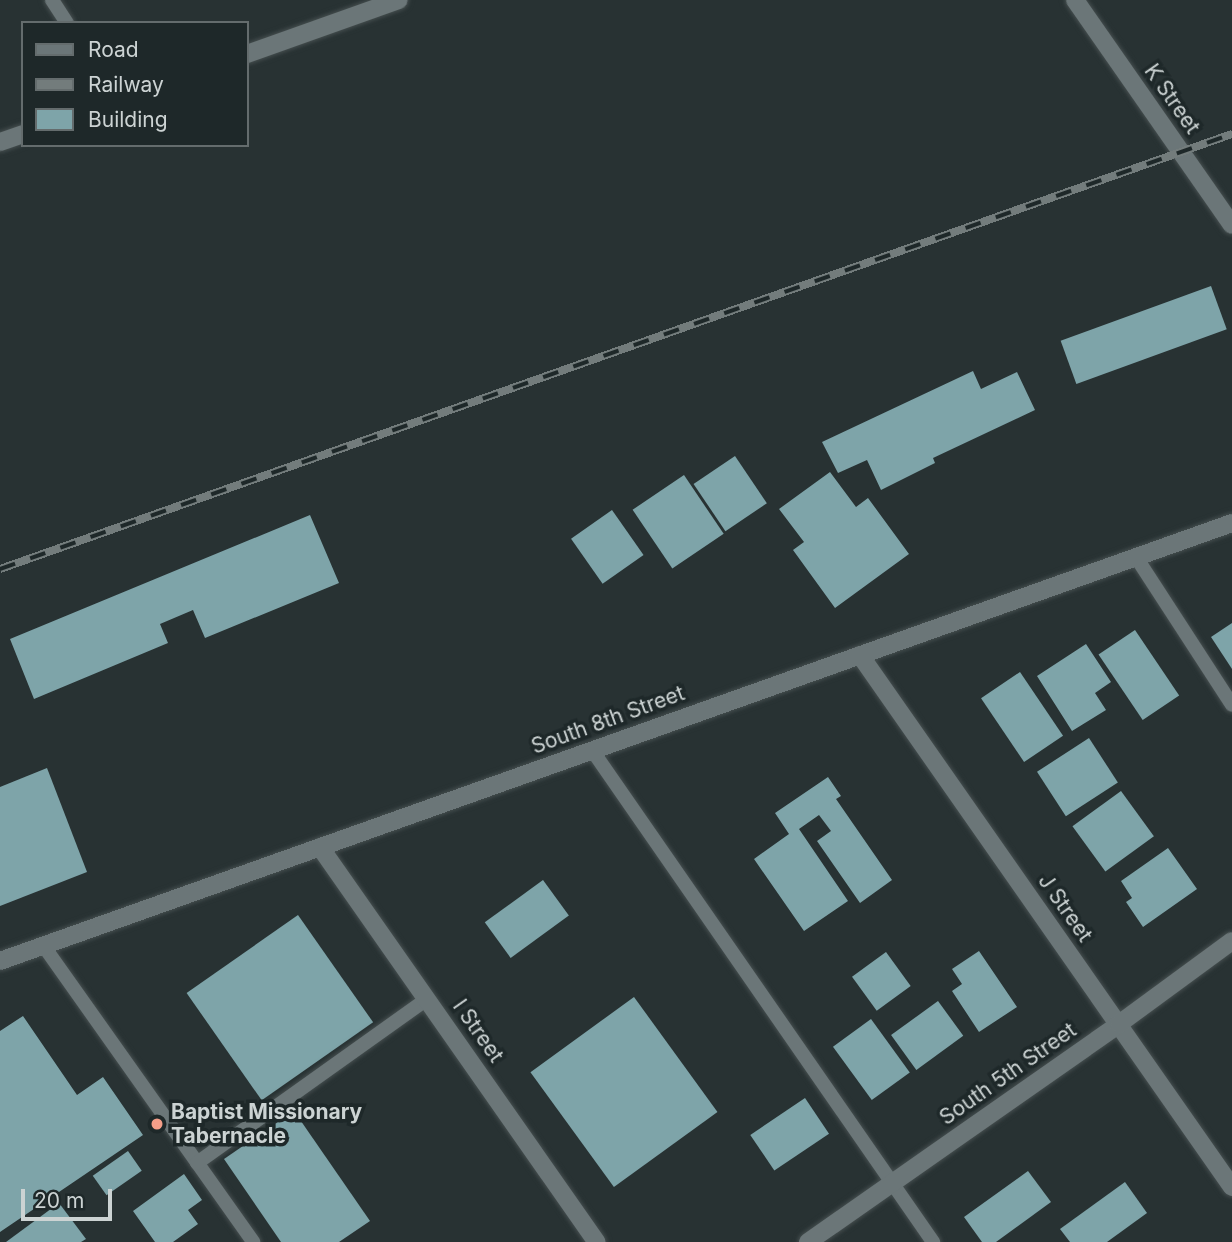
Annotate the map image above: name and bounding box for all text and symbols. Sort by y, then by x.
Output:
legend [21,21,248,147]
text: Road [88,37,139,62]
street label: K Street [1139,59,1205,139]
text: Railway [88,72,164,97]
text: Building [88,107,168,132]
street label: South 8th Street [528,681,688,759]
street label: J Street [1033,869,1097,947]
street label: I Street [447,995,509,1067]
street label: South 5th Street [935,1018,1081,1130]
place label: Baptist Missionary Tabernacle [171,1099,362,1149]
marker: Baptist Missionary Tabernacle [149,1116,165,1132]
scale bar [24,1176,116,1220]
text: 20 m [34,1188,84,1213]

